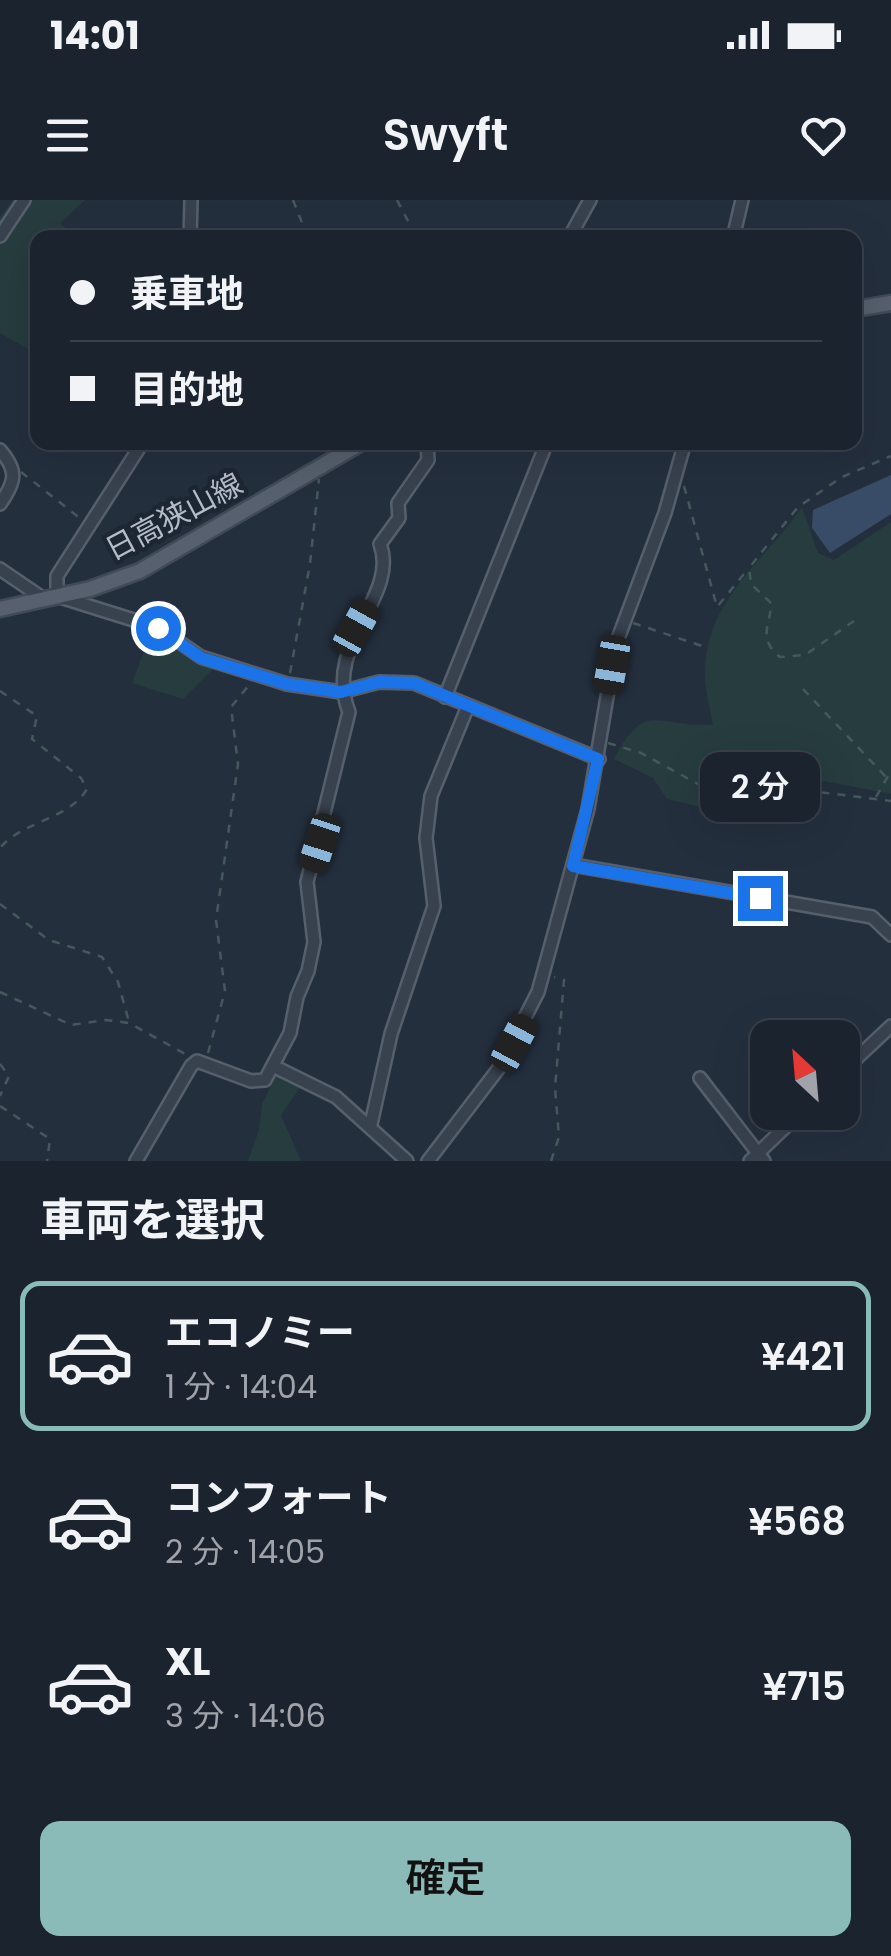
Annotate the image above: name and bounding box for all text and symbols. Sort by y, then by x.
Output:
text: 14:01 [50,9,140,62]
text: Swyft [383,103,508,166]
icon: menu [40,108,95,163]
icon: heart [796,108,851,163]
text: 乗車地 [130,267,244,320]
text: 目的地 [130,363,244,416]
street label: 日高狭山線 [97,462,250,571]
car [328,594,384,662]
route start [136,606,181,651]
car [592,633,632,697]
callout: 2 分 [700,753,820,823]
text: 2 分 [731,764,789,809]
car [296,810,344,876]
route end [738,876,783,921]
car [487,1009,541,1077]
north arrow [750,1020,860,1130]
map controls [750,1020,860,1130]
text: 車両を選択 [40,1189,265,1252]
text: エコノミー [165,1306,355,1359]
icon: car [45,1311,135,1401]
text: ¥421 [761,1330,846,1383]
text: 1 分 · 14:04 [165,1364,317,1409]
text: コンフォート [165,1471,392,1524]
icon: car [45,1476,135,1566]
text: ¥568 [749,1495,846,1548]
text: 2 分 · 14:05 [165,1529,325,1574]
text: XL [165,1635,210,1688]
icon: car [45,1641,135,1731]
text: ¥715 [763,1660,846,1713]
text: 3 分 · 14:06 [165,1693,326,1738]
button: 確定 [40,1821,851,1936]

